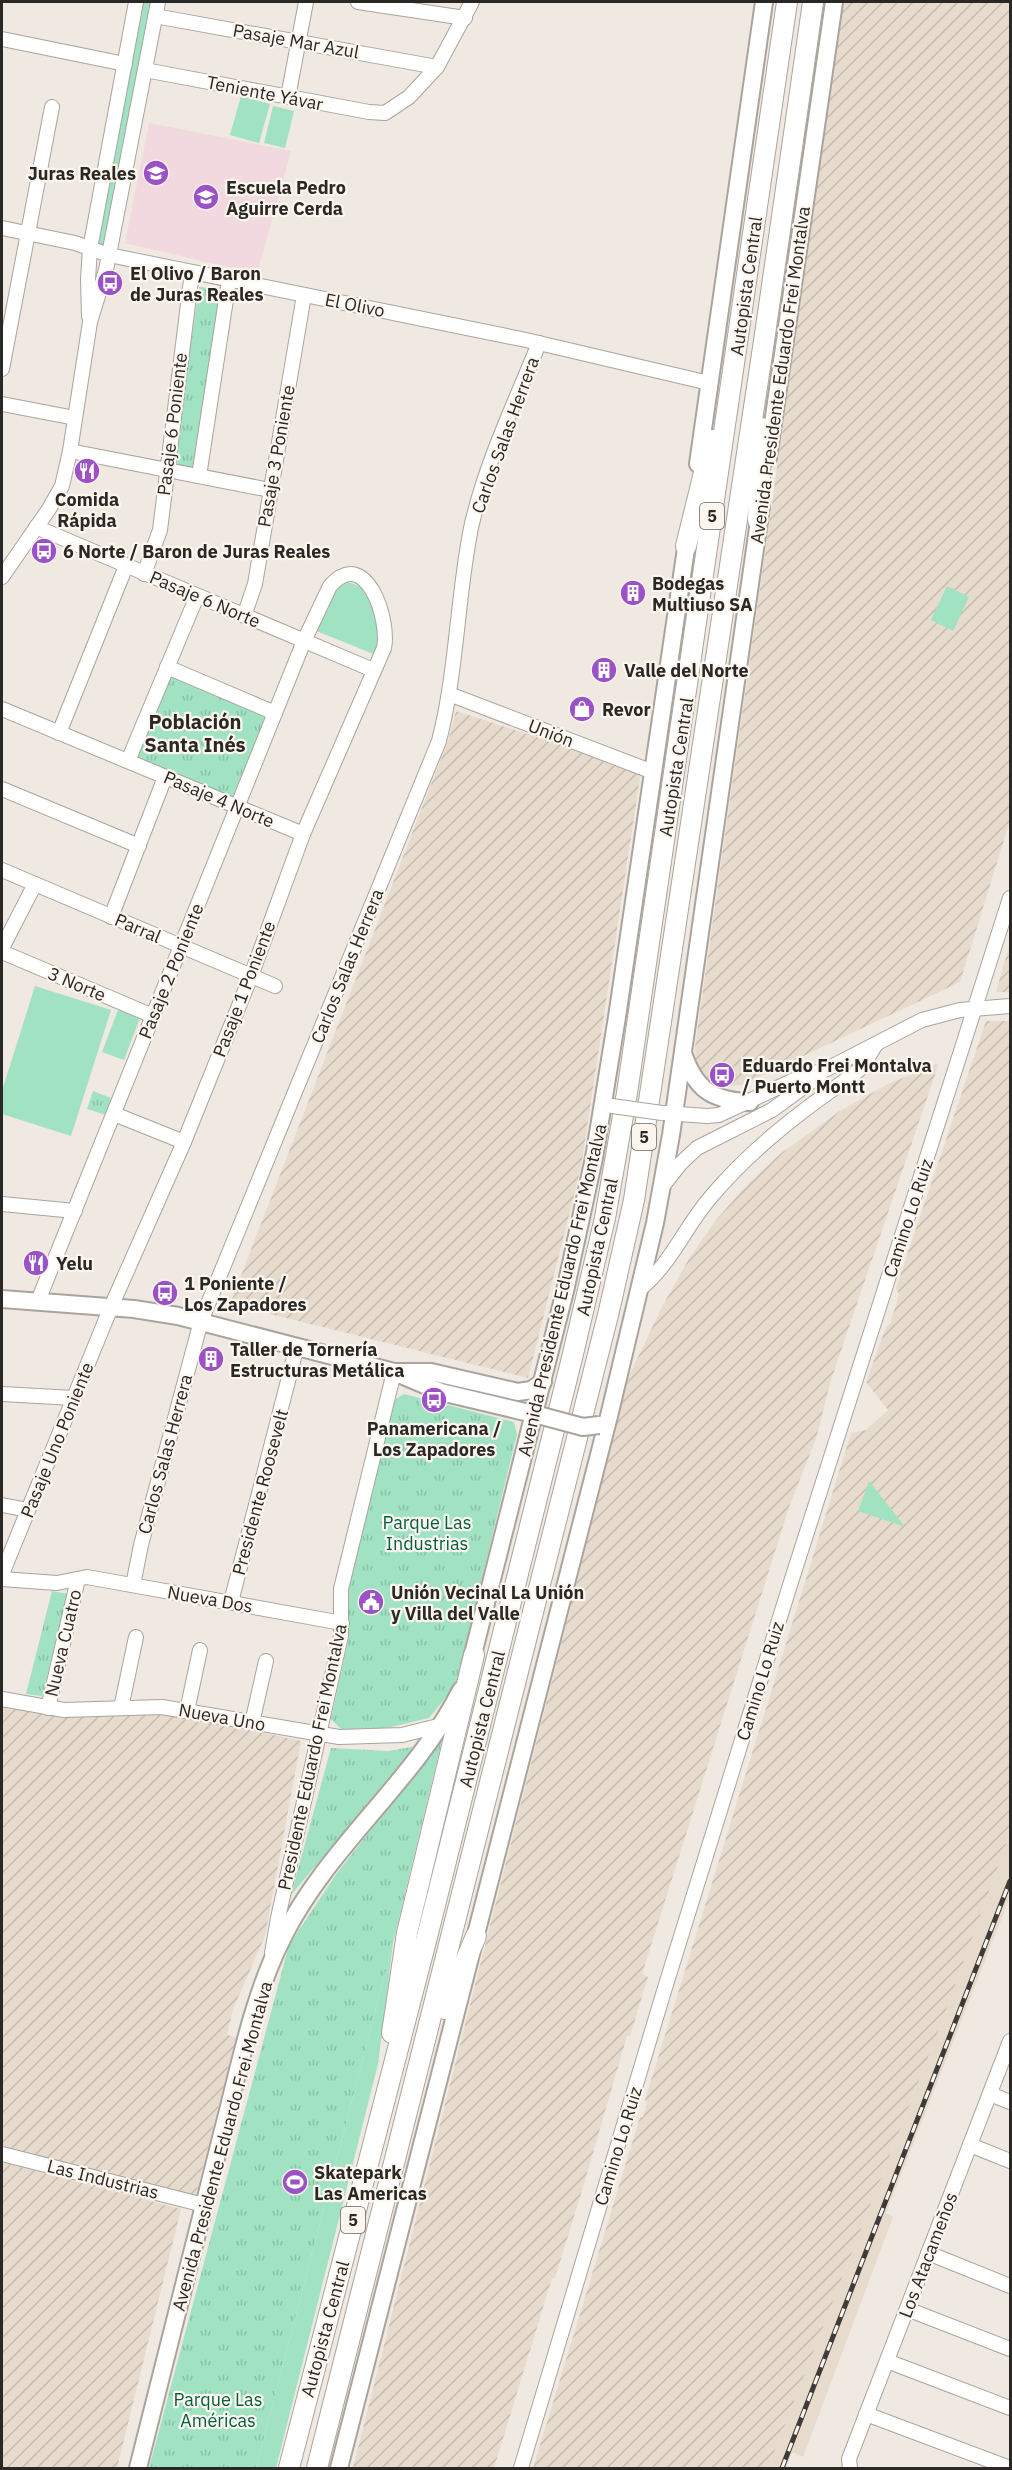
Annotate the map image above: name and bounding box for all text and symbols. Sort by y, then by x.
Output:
street label: Pasaje Mar Azul [231,19,361,63]
street label: Teniente Yávar [205,70,326,116]
school or university icon: Juras Reales [141,158,171,188]
place label: Juras Reales [28,162,136,185]
place label: Escuela Pedro Aguirre Cerda [226,176,346,220]
school or university icon: Escuela Pedro Aguirre Cerda [191,182,221,212]
street label: Avenida Presidente Eduardo Frei Montalva [745,204,815,545]
street label: Autopista Central [725,215,767,357]
place label: El Olivo / Baron de Juras Reales [130,262,264,306]
bus stop icon: El Olivo / Baron de Juras Reales [95,268,125,298]
street label: El Olivo [323,288,387,322]
street label: Pasaje 6 Poniente [152,351,192,497]
street label: Carlos Salas Herrera [466,353,544,516]
street label: Pasaje 3 Poniente [252,383,300,529]
restaurant icon: Comida Rápida [72,456,102,486]
place label: Comida Rápida [55,488,119,532]
road number: 5 [700,503,724,529]
bus stop icon: 6 Norte / Baron de Juras Reales [29,536,59,566]
place label: 6 Norte / Baron de Juras Reales [63,540,330,563]
street label: Pasaje 6 Norte [146,565,264,633]
place label: Bodegas Multiuso SA [652,572,753,616]
building icon: Bodegas Multiuso SA [618,578,648,608]
building icon: Valle del Norte [589,655,619,685]
place label: Valle del Norte [624,659,749,682]
shop icon: Revor [567,694,597,724]
street label: Autopista Central [654,696,698,838]
place label: Revor [602,698,651,721]
district label: Población Santa Inés [144,708,246,758]
street label: Unión [525,714,577,752]
street label: Pasaje 4 Norte [160,765,278,833]
street label: Carlos Salas Herrera [305,885,389,1047]
street label: Pasaje 2 Poniente [133,900,209,1042]
street label: Parral [111,908,165,948]
street label: Pasaje 1 Poniente [207,918,281,1060]
street label: 3 Norte [45,962,110,1006]
place label: Eduardo Frei Montalva / Puerto Montt [742,1054,932,1098]
bus stop icon: Eduardo Frei Montalva / Puerto Montt [707,1060,737,1090]
street label: Avenida Presidente Eduardo Frei Montalva [512,1121,612,1459]
road number: 5 [632,1124,656,1150]
street label: Camino Lo Ruiz [878,1156,938,1280]
street label: Autopista Central [571,1176,623,1318]
restaurant icon: Yelu [21,1248,51,1278]
place label: Yelu [56,1252,93,1275]
place label: 1 Poniente / Los Zapadores [184,1272,307,1316]
bus stop icon: 1 Poniente / Los Zapadores [150,1278,180,1308]
place label: Taller de Tornería Estructuras Metálica [230,1338,404,1382]
building icon: Taller de Tornería Estructuras Metálica [196,1344,226,1374]
street label: Pasaje Uno Poniente [15,1359,99,1521]
street label: Carlos Salas Herrera [133,1371,198,1537]
bus stop icon: Panamericana / Los Zapadores [419,1385,449,1415]
street label: Presidente Roosevelt [227,1406,293,1578]
place label: Panamericana / Los Zapadores [367,1417,501,1461]
park label: Parque Las Industrias [382,1511,472,1555]
street label: Nueva Dos [166,1580,254,1618]
place label: Unión Vecinal La Unión y Villa del Valle [391,1581,584,1625]
street label: Nueva Cuatro [40,1587,86,1699]
public building icon: Unión Vecinal La Unión y Villa del Valle [356,1587,386,1617]
street label: Camino Lo Ruiz [731,1619,789,1743]
street label: Presidente Eduardo Frei Montalva [272,1621,352,1892]
street label: Autopista Central [454,1648,510,1790]
street label: Nueva Uno [177,1698,267,1736]
street label: Avenida Presidente Eduardo Frei Montalva [167,1978,277,2314]
street label: Camino Lo Ruiz [589,2084,647,2208]
street label: Las Industrias [45,2154,161,2204]
place label: Skatepark Las Americas [314,2161,427,2205]
sports icon: Skatepark Las Americas [280,2167,310,2197]
street label: Los Atacameños [893,2189,963,2321]
road number: 5 [341,2207,365,2233]
street label: Autopista Central [296,2258,354,2400]
park label: Parque Las Américas [173,2388,263,2432]

